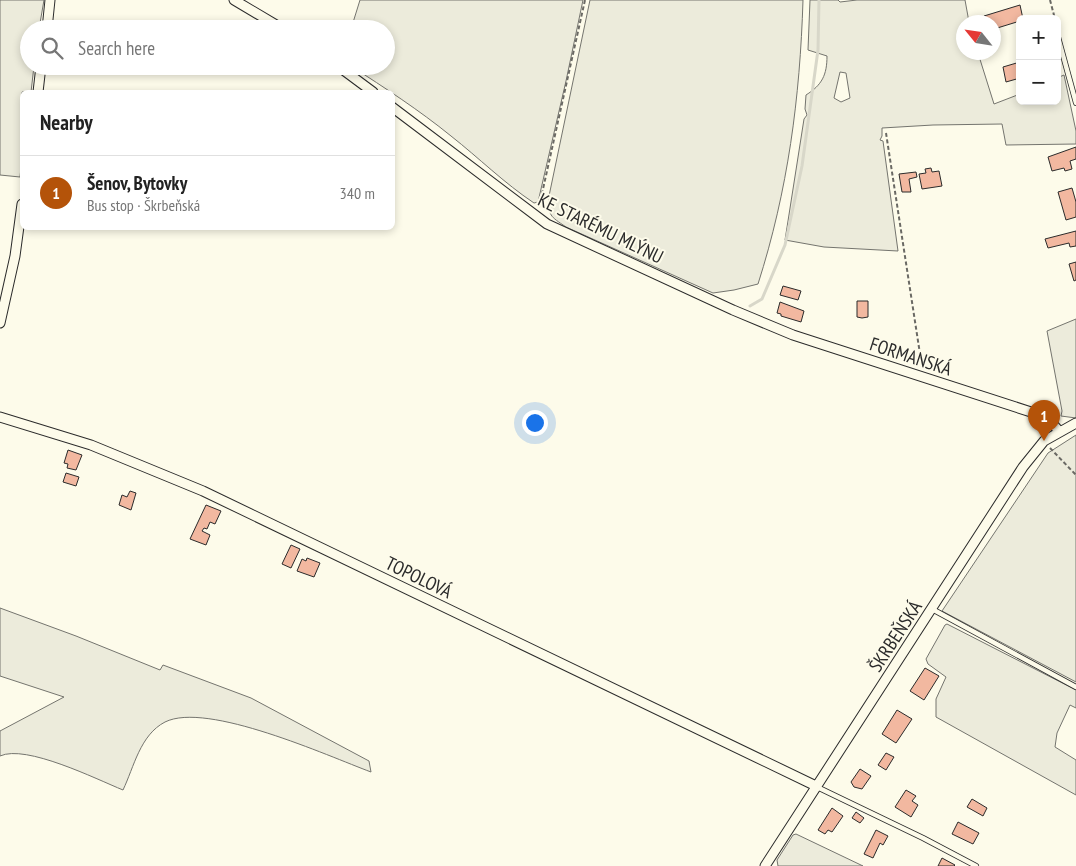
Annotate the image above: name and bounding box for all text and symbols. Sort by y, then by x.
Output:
north arrow [956,15,1001,60]
map controls [1016,15,1061,105]
button: + [1016,15,1061,60]
search box [20,20,395,75]
icon: search [38,34,66,62]
text: Search here [78,36,155,60]
button: − [1016,60,1061,105]
text: Nearby [40,109,93,136]
text: Šenov, Bytovky [87,171,187,195]
text: 1 [52,183,60,203]
text: 340 m [340,183,375,203]
street label: KE STARÉMU MLÝNU [534,187,668,269]
text: Bus stop · Škrbeňská [87,195,200,215]
street label: FORMANSKÁ [867,331,955,381]
pin: 1 [1028,400,1060,441]
your location [522,410,548,436]
street label: TOPOLOVÁ [382,551,456,603]
street label: ŠKRBEŇSKÁ [863,596,927,676]

